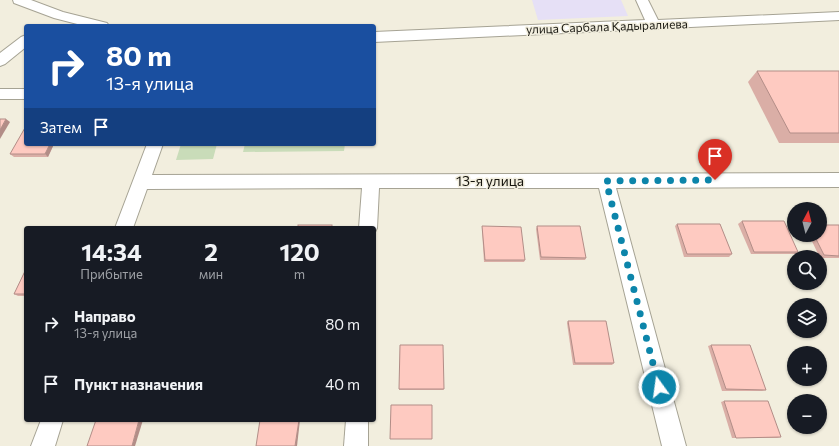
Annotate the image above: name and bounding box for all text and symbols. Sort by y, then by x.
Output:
street label: улица Сарбала Қадыралиева [526,16,688,36]
text: 80 m [106,38,172,72]
icon: right [40,40,92,92]
text: 13-я улица [106,72,194,94]
icon: arrive [90,116,112,138]
text: Затем [40,118,82,136]
pin [698,139,732,180]
icon: arrive [704,145,726,167]
street label: 13-я улица [456,172,524,189]
north arrow [787,202,827,242]
map controls [787,202,827,434]
text: 14:34 [81,237,142,266]
text: 2 [204,237,218,266]
text: 120 [279,237,320,266]
button: search [787,250,827,290]
text: Прибытие [80,266,143,282]
text: мин [199,266,223,282]
text: m [294,266,305,282]
button: layers [787,298,827,338]
text: Направо [74,307,136,325]
icon: right [40,313,62,335]
text: 80 m [325,315,360,333]
text: 13-я улица [74,325,137,341]
button: + [787,346,827,386]
position arrow [638,366,680,408]
icon: arrive [40,373,62,395]
text: Пункт назначения [74,375,203,393]
text: 40 m [325,375,360,393]
button: − [787,394,827,434]

